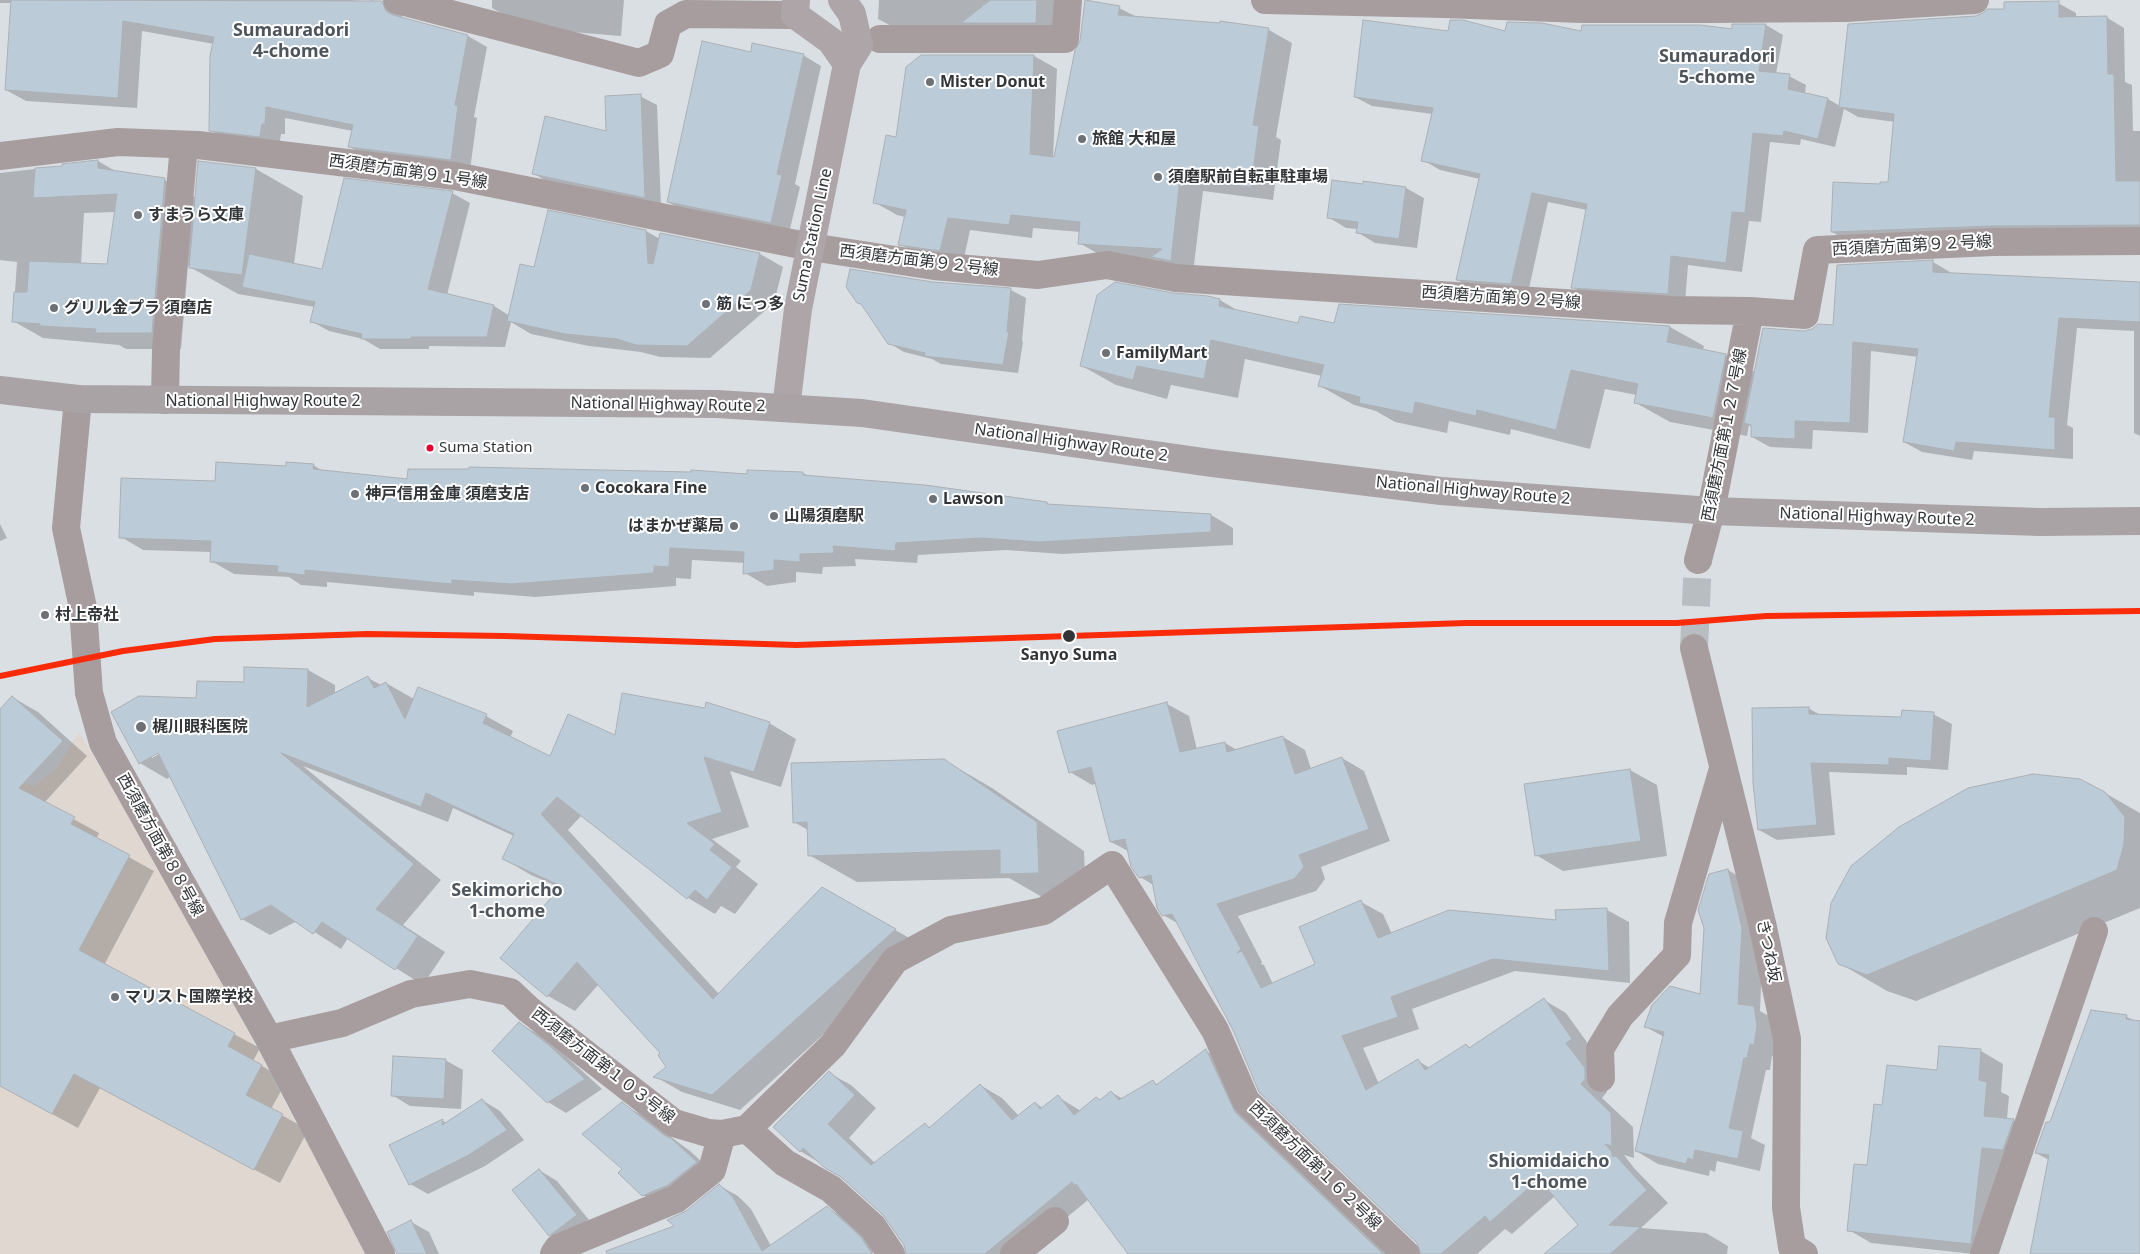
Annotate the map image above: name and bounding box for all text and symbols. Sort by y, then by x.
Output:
district label: Sumauradori 4-chome [233,20,349,62]
district label: Sumauradori 5-chome [1659,46,1775,88]
place label: Mister Donut [940,72,1045,92]
marker: Mister Donut [924,76,936,88]
place label: 旅館 大和屋 [1092,129,1176,149]
marker: 旅館 大和屋 [1076,133,1088,145]
street label: 西須磨方面第９１号線 [327,151,489,193]
street label: Suma Station Line [790,167,836,303]
place label: 須磨駅前自転車駐車場 [1168,167,1328,187]
marker: 須磨駅前自転車駐車場 [1152,171,1164,183]
place label: すまうら文庫 [148,205,244,225]
marker: すまうら文庫 [132,209,144,221]
street label: 西須磨方面第９２号線 [1832,232,1992,260]
street label: 西須磨方面第９２号線 [838,242,1000,280]
street label: 西須磨方面第９２号線 [1421,283,1581,313]
place label: 筋 にっ多 [716,294,784,314]
place label: グリル金プラ 須磨店 [64,298,212,318]
marker: 筋 にっ多 [700,298,712,310]
marker: グリル金プラ 須磨店 [48,302,60,314]
place label: FamilyMart [1116,343,1207,363]
marker: FamilyMart [1100,347,1112,359]
street label: 西須磨方面第１２７号線 [1699,347,1751,523]
street label: National Highway Route 2 [165,391,361,411]
street label: National Highway Route 2 [570,394,766,416]
street label: National Highway Route 2 [973,420,1169,466]
place label: Suma Station [439,439,533,457]
marker: Suma Station [425,443,435,453]
street label: National Highway Route 2 [1375,473,1571,509]
place label: Cocokara Fine [595,478,707,498]
marker: Cocokara Fine [579,482,591,494]
place label: 神戸信用金庫 須磨支店 [365,484,529,504]
marker: 神戸信用金庫 須磨支店 [349,488,361,500]
place label: Lawson [943,489,1004,509]
marker: Lawson [927,493,939,505]
street label: National Highway Route 2 [1779,504,1975,530]
place label: 山陽須磨駅 [784,506,864,526]
marker: 山陽須磨駅 [768,510,780,522]
place label: はまかぜ薬局 [628,516,724,536]
marker: はまかぜ薬局 [728,520,740,532]
place label: 村上帝社 [55,605,119,625]
marker: 村上帝社 [39,609,51,621]
marker: Sanyo Suma [1061,628,1077,644]
place label: Sanyo Suma [1021,645,1117,665]
place label: 梶川眼科医院 [152,717,248,737]
marker: 梶川眼科医院 [134,720,148,734]
street label: 西須磨方面第８８号線 [113,770,207,920]
district label: Sekimoricho 1-chome [451,880,563,922]
street label: きつね坂 [1752,918,1784,984]
place label: マリスト国際学校 [125,987,253,1007]
marker: マリスト国際学校 [109,991,121,1003]
street label: 西須磨方面第１０３号線 [528,1004,678,1128]
street label: 西須磨方面第１６２号線 [1245,1098,1385,1234]
district label: Shiomidaicho 1-chome [1489,1151,1609,1194]

